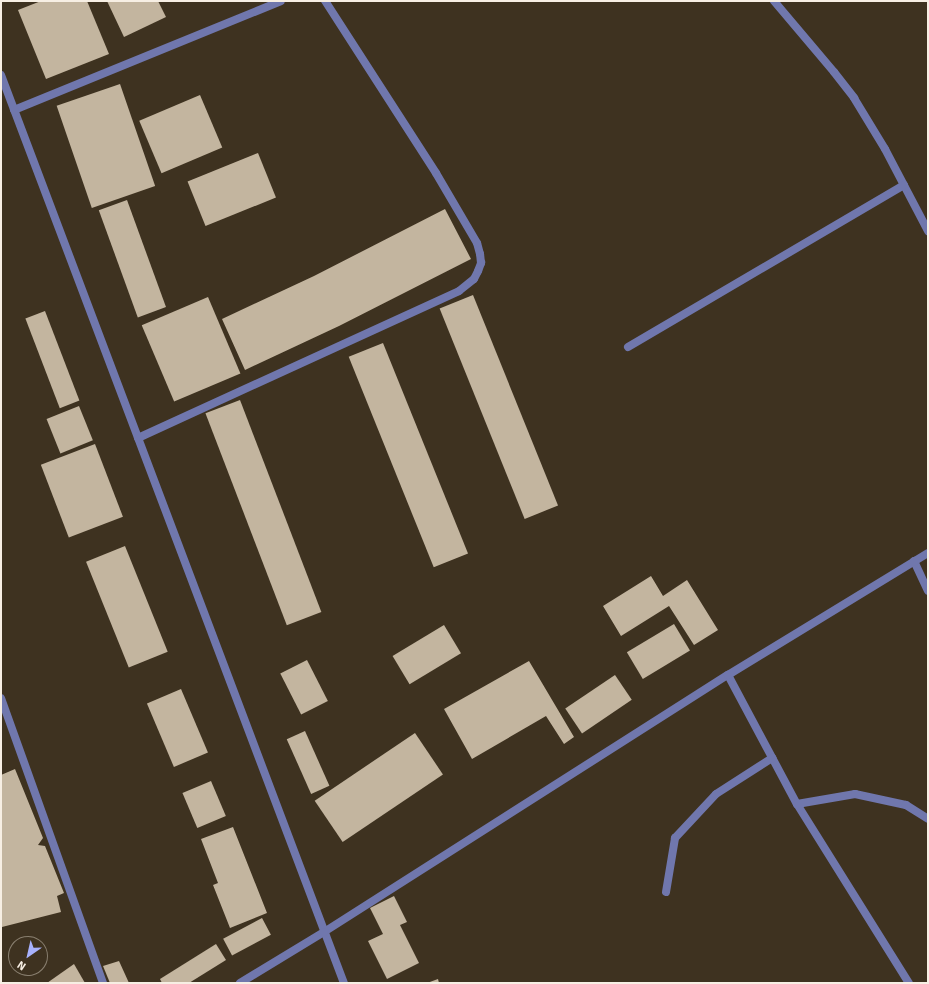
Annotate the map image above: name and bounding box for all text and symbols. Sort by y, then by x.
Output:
north arrow [8,936,48,976]
text: N [15,958,28,973]

